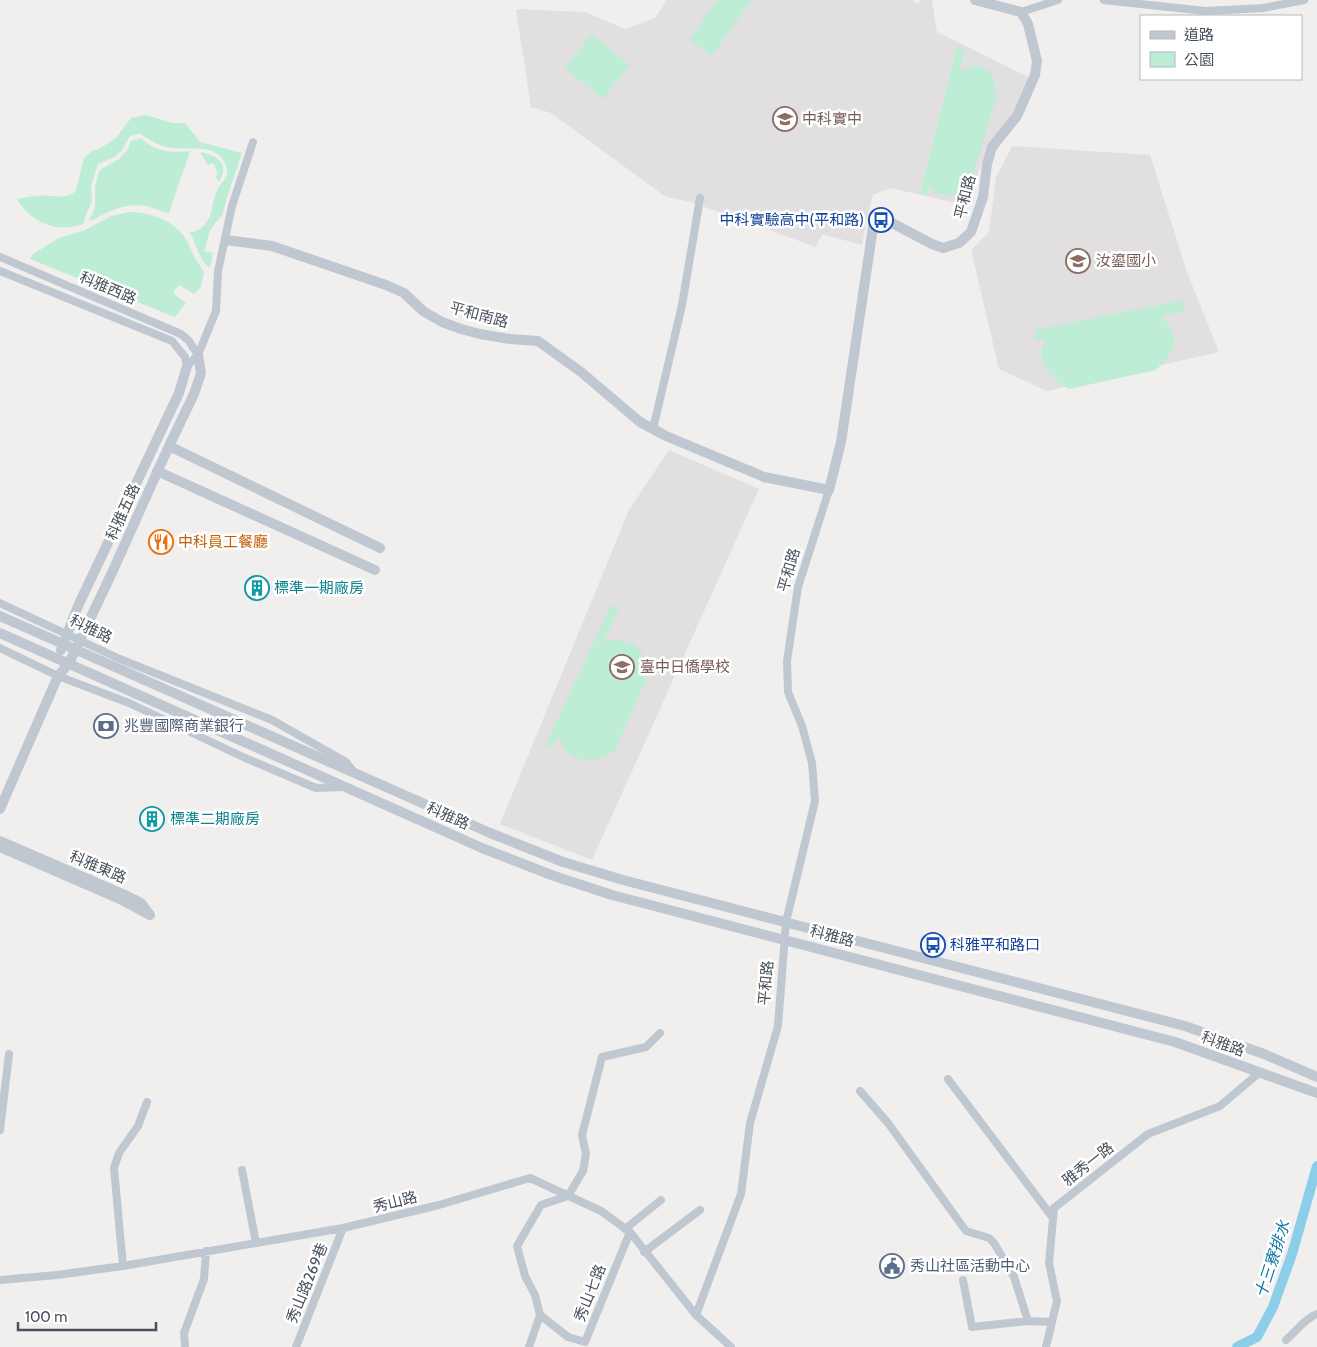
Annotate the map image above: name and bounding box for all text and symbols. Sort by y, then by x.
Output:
legend [1140,15,1302,80]
text: 道路 [1184,26,1214,44]
text: 公園 [1184,51,1214,69]
school or university icon: 中科實中 [772,106,798,132]
place label: 中科實中 [802,110,862,128]
street label: 平和路 [951,173,979,221]
bus stop icon: 中科實驗高中(平和路) [868,207,894,233]
place label: 中科實驗高中(平和路) [720,211,864,229]
school or university icon: 汝鎏國小 [1065,248,1091,274]
place label: 汝鎏國小 [1096,252,1156,270]
street label: 科雅西路 [77,268,139,308]
street label: 平和南路 [448,299,510,331]
street label: 科雅五路 [103,481,143,543]
restaurant icon: 中科員工餐廳 [148,529,174,555]
place label: 中科員工餐廳 [178,533,268,551]
street label: 平和路 [774,546,804,594]
building icon: 標準一期廠房 [244,575,270,601]
place label: 標準一期廠房 [274,579,364,597]
street label: 科雅路 [67,611,115,647]
school or university icon: 臺中日僑學校 [609,654,635,680]
place label: 臺中日僑學校 [640,658,730,676]
bank icon: 兆豐國際商業銀行 [93,713,119,739]
place label: 兆豐國際商業銀行 [124,717,244,735]
street label: 科雅路 [424,799,472,833]
building icon: 標準二期廠房 [139,806,165,832]
place label: 標準二期廠房 [170,810,260,828]
street label: 科雅東路 [67,847,129,887]
street label: 科雅路 [808,921,856,951]
bus stop icon: 科雅平和路口 [920,932,946,958]
place label: 科雅平和路口 [950,936,1040,954]
street label: 平和路 [755,960,777,1006]
street label: 科雅路 [1199,1028,1247,1060]
street label: 雅秀一路 [1059,1138,1117,1190]
street label: 秀山路 [371,1188,419,1216]
water label: 十三寮排水 [1251,1217,1294,1300]
street label: 秀山路269巷 [283,1240,331,1326]
public building icon: 秀山社區活動中心 [879,1253,905,1279]
place label: 秀山社區活動中心 [910,1257,1030,1275]
street label: 秀山七路 [570,1262,610,1324]
scale bar [18,1300,155,1332]
text: 100 m [25,1308,67,1326]

